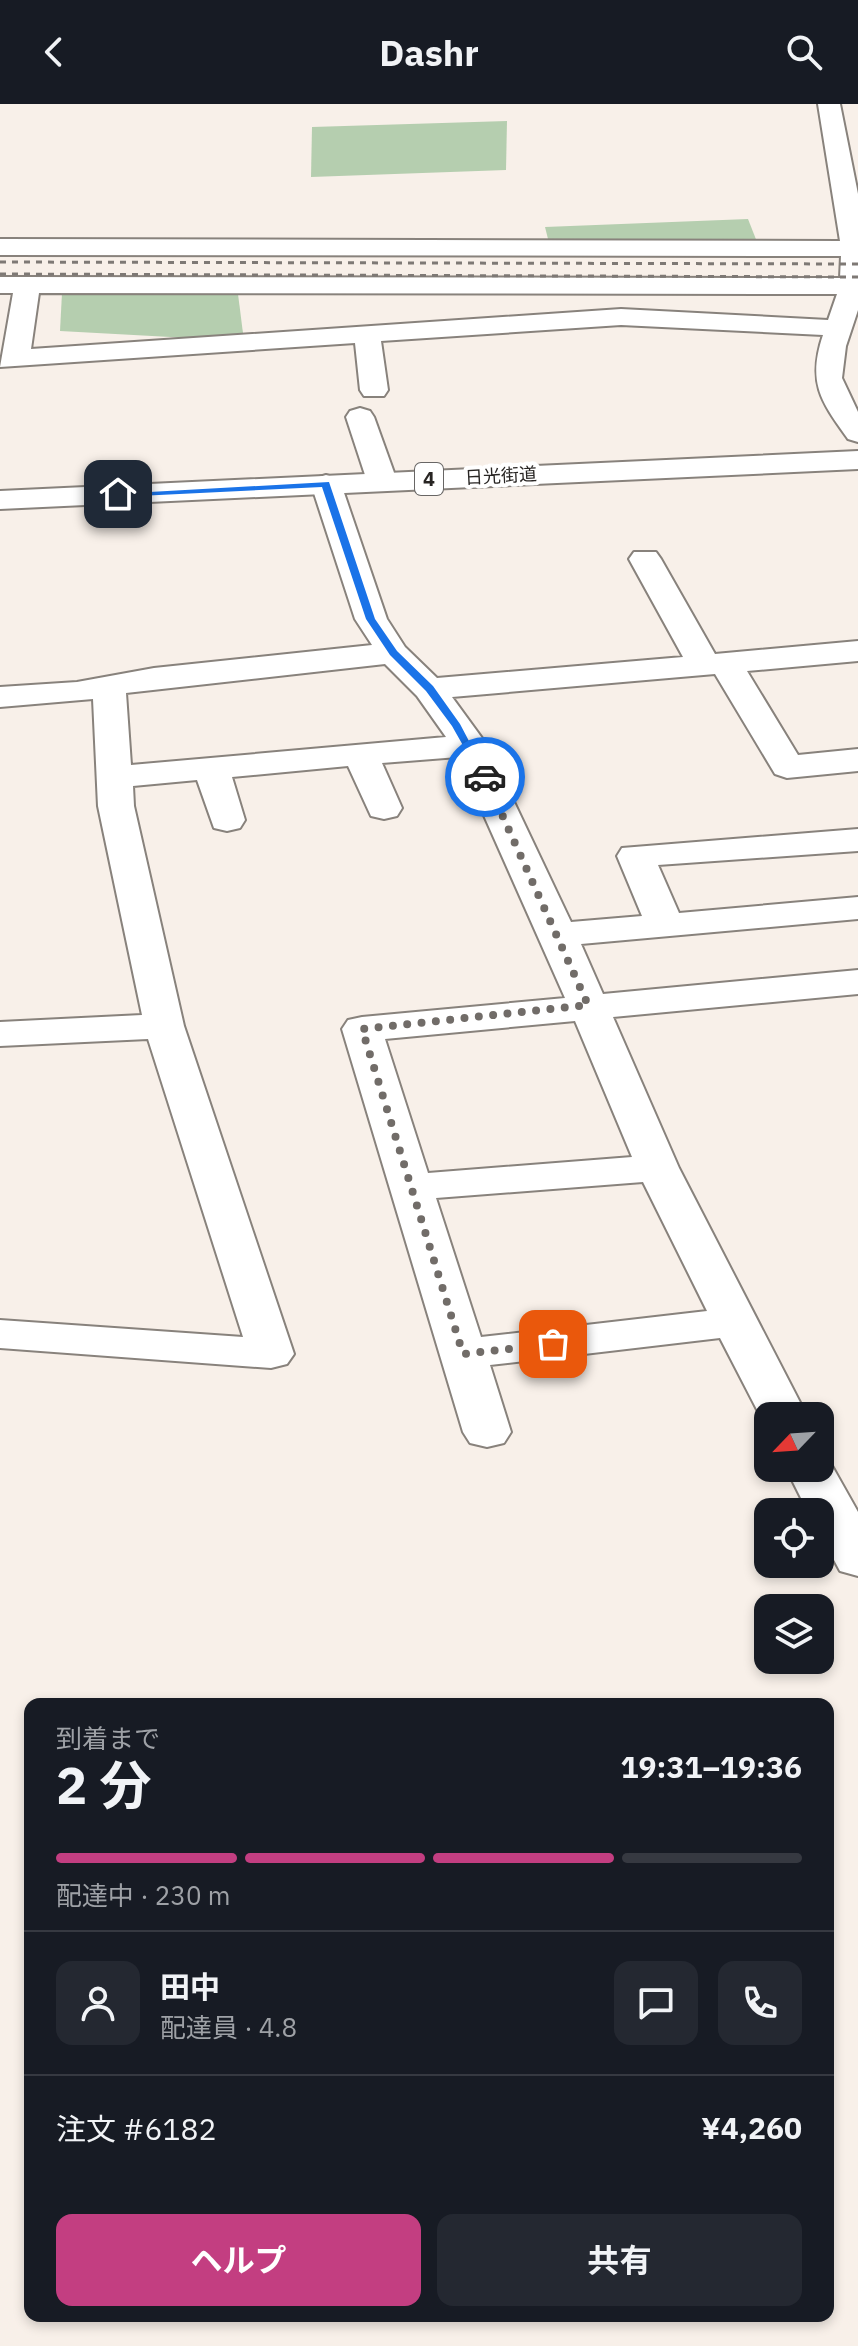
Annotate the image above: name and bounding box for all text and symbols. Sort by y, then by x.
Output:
text: Dashr [379,29,479,76]
icon: back [32,30,76,74]
icon: search [782,30,826,74]
pin [84,460,152,528]
street label: 日光街道 [464,462,538,489]
road number: 4 [415,463,443,495]
icon: home [96,472,140,516]
courier [445,737,525,817]
icon: car [463,755,507,799]
pin [519,1310,587,1378]
icon: bag [531,1322,575,1366]
north arrow [754,1402,834,1482]
map controls [754,1402,834,1674]
button: locate [754,1498,834,1578]
button: layers [754,1594,834,1674]
text: 到着まで [56,1721,160,1755]
text: 19:31–19:36 [621,1747,802,1786]
text: 2 分 [56,1751,151,1818]
text: 配達中 · 230 m [56,1878,230,1912]
button: person [56,1961,140,2045]
button: chat [614,1961,698,2045]
button: phone [718,1961,802,2045]
text: 田中 [160,1967,220,2006]
text: 配達員 · 4.8 [160,2010,297,2044]
text: ¥4,260 [701,2108,802,2147]
text: 注文 #6182 [56,2109,216,2148]
button: ヘルプ [56,2214,421,2306]
button: 共有 [437,2214,802,2306]

